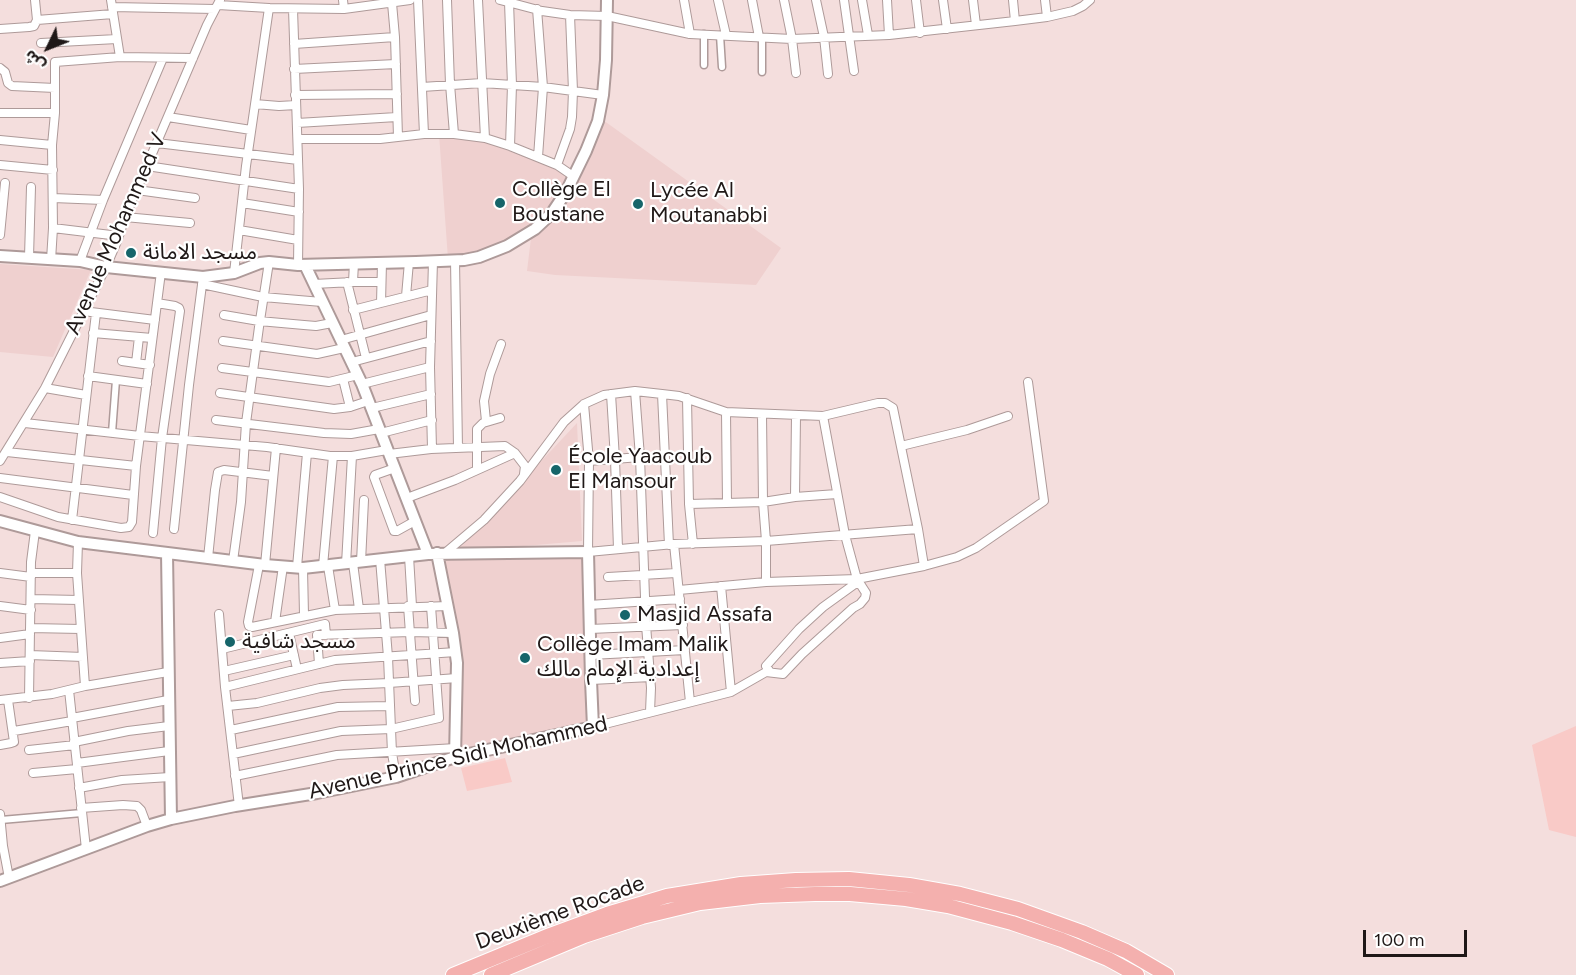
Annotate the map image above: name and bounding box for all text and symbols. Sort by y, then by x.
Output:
north arrow [18,18,78,78]
text: ش [20,46,49,75]
street label: Avenue Mohammed V [60,129,172,339]
place label: Collège El Boustane [512,177,611,228]
place label: Lycée Al Moutanabbi [650,178,768,230]
marker: Collège El Boustane [493,196,507,210]
marker: Lycée Al Moutanabbi [631,197,645,211]
place label: مسجد الامانة [143,240,257,266]
marker: مسجد الامانة [124,246,138,260]
place label: École Yaacoub El Mansour [568,444,712,496]
marker: École Yaacoub El Mansour [549,463,563,477]
place label: Masjid Assafa [637,602,772,628]
marker: Masjid Assafa [618,608,632,622]
place label: مسجد شافية [242,629,356,655]
place label: Collège Imam Malik إعدادية الإمام مالك [537,632,728,684]
marker: مسجد شافية [223,635,237,649]
marker: Collège Imam Malik إعدادية الإمام مالك [518,651,532,665]
street label: Avenue Prince Sidi Mohammed [306,711,610,805]
street label: Deuxième Rocade [472,870,648,956]
scale bar [1366,918,1470,956]
text: 100 m [1374,929,1424,951]

